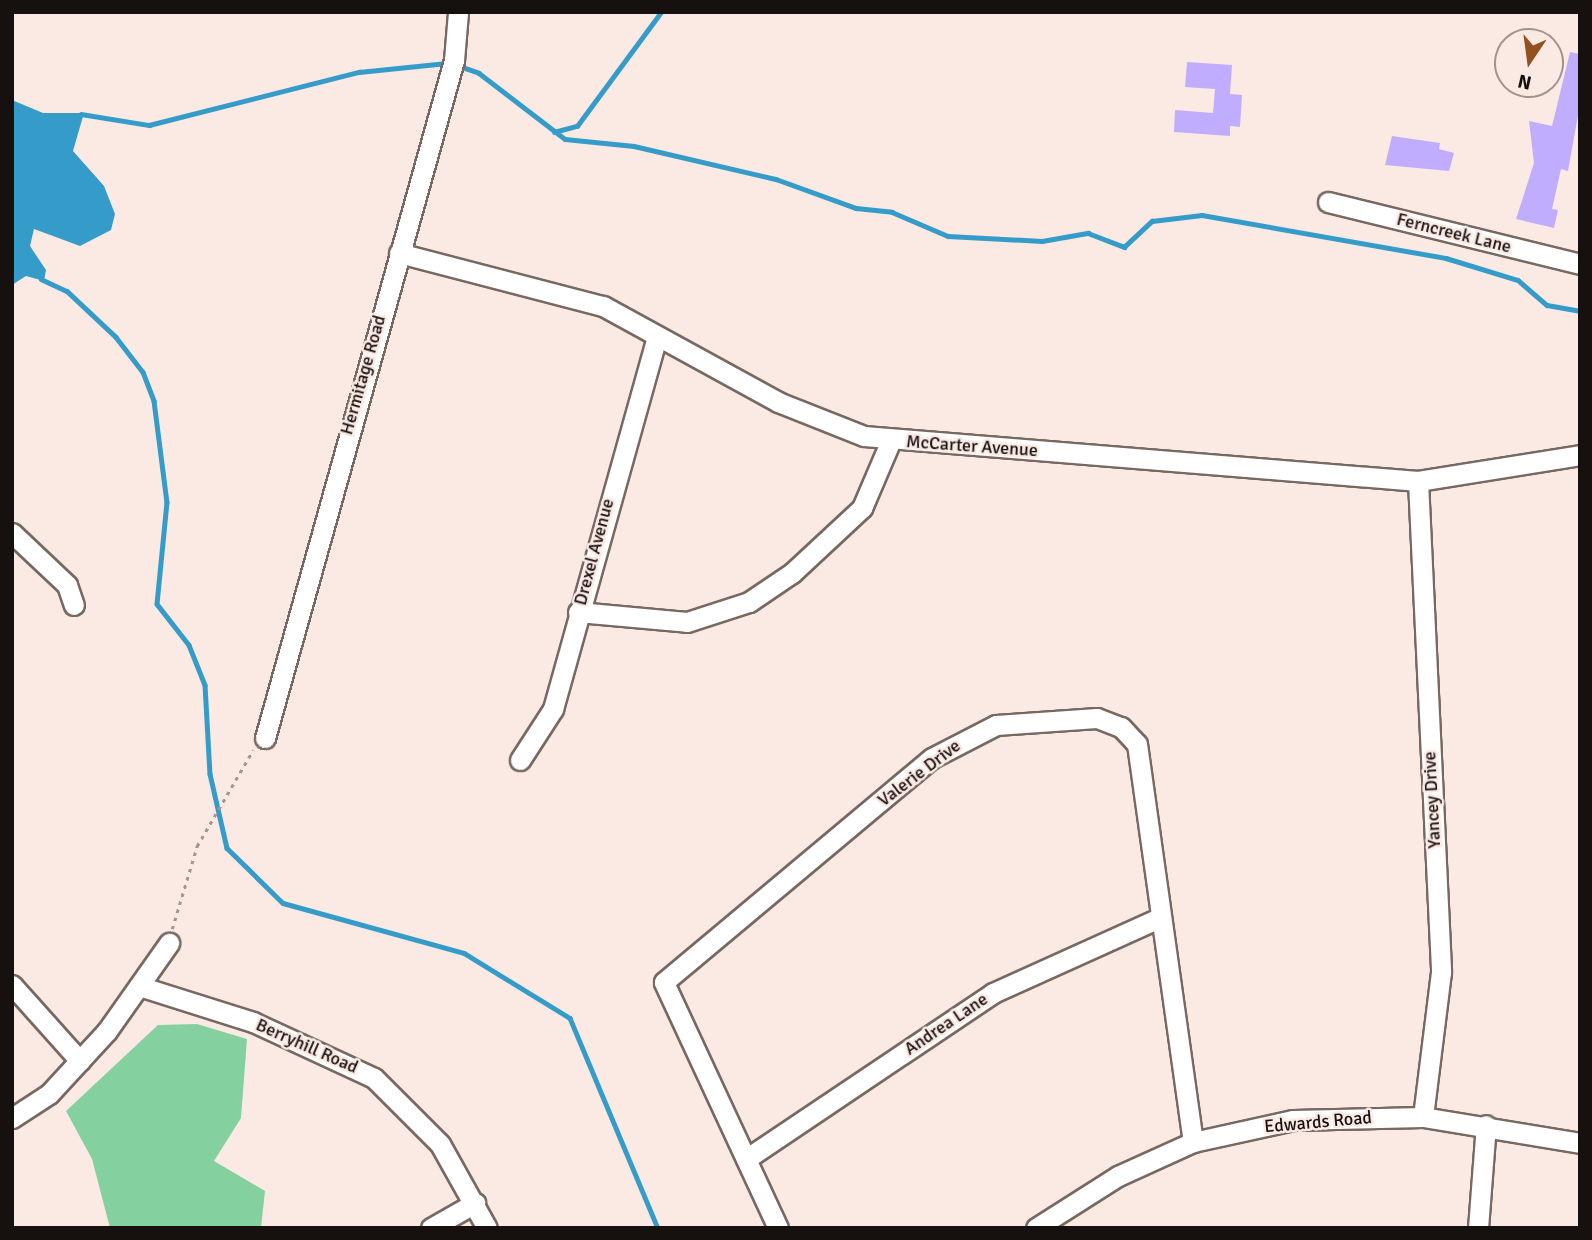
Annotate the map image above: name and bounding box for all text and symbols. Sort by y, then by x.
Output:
north arrow [1494,28,1564,98]
text: N [1516,68,1534,95]
street label: Ferncreek Lane [1394,208,1514,258]
street label: Hermitage Road [336,313,390,437]
street label: McCarter Avenue [905,431,1039,461]
street label: Drexel Avenue [569,496,619,608]
street label: Valerie Drive [873,735,965,811]
street label: Yancey Drive [1419,751,1445,849]
street label: Andrea Lane [900,988,992,1060]
street label: Berryhill Road [253,1014,361,1078]
street label: Edwards Road [1263,1107,1373,1137]

